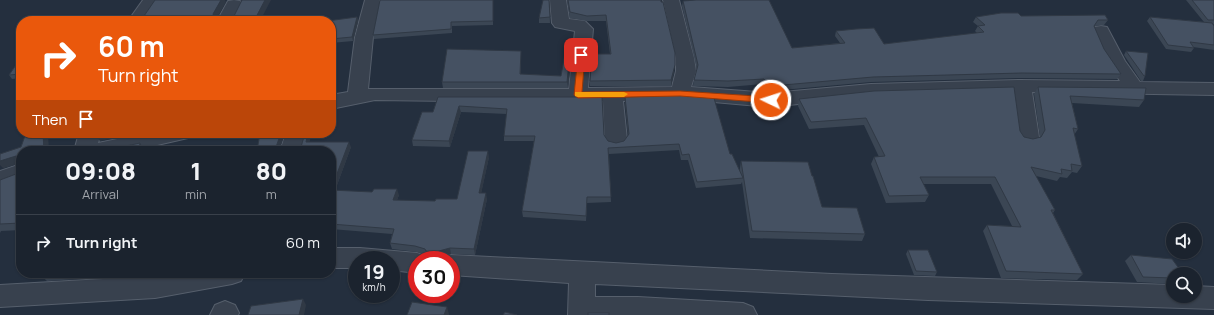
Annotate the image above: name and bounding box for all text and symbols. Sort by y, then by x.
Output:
text: 60 m [98,27,165,65]
icon: right [32,32,84,84]
pin [564,38,598,72]
icon: arrive [570,44,592,66]
text: Turn right [98,63,179,87]
position arrow [750,79,792,121]
icon: arrive [75,108,97,130]
text: Then [32,109,67,130]
text: 09:08 [65,154,136,187]
text: 1 [190,154,201,187]
text: 80 [256,154,287,187]
text: Arrival [82,185,119,203]
text: min [185,185,207,203]
text: m [266,185,277,203]
map controls [1166,223,1202,303]
button: sound [1166,223,1202,259]
icon: right [32,232,54,254]
text: Turn right [66,232,137,253]
text: 60 m [286,232,320,253]
speed limit sign: 30 [408,251,460,303]
text: 19 [363,258,385,285]
button: search [1166,267,1202,303]
text: km/h [362,280,386,294]

